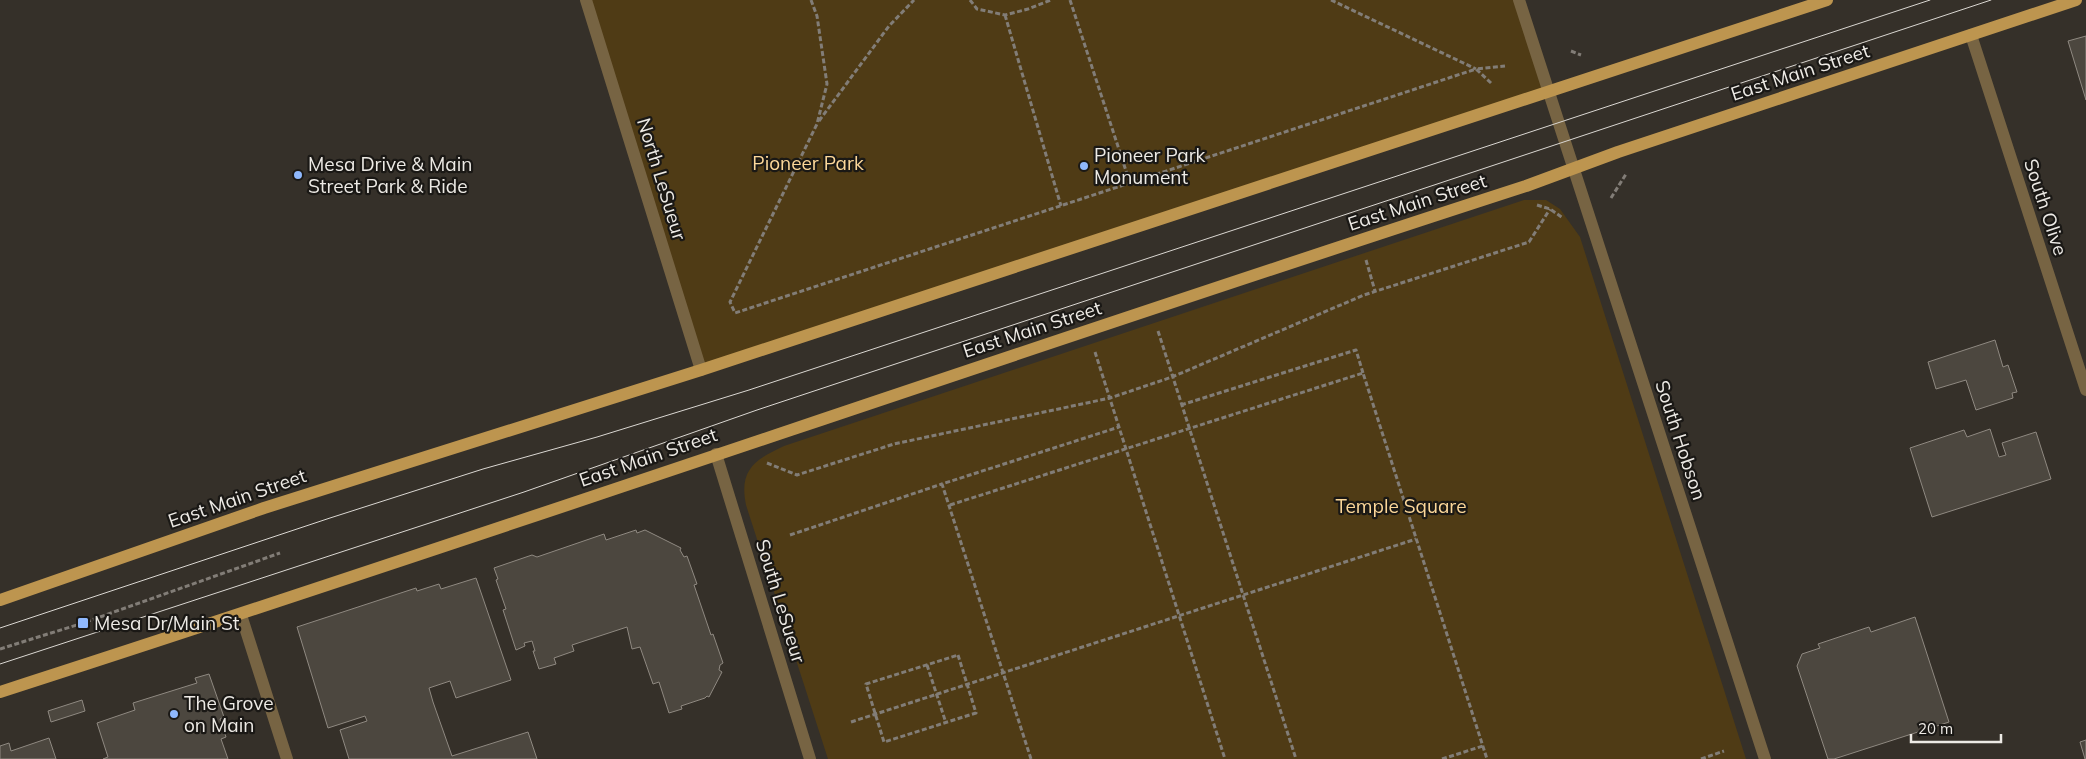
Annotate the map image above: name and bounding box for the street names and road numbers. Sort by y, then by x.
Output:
street label: East Main Street [1728,38,1873,106]
street label: North LeSueur [632,115,692,243]
street label: South Olive [2019,156,2073,258]
street label: East Main Street [1345,168,1490,236]
street label: East Main Street [960,295,1105,363]
street label: South Hobson [1650,377,1712,503]
street label: East Main Street [576,422,720,492]
street label: East Main Street [165,463,309,533]
street label: South LeSueur [751,536,811,666]

